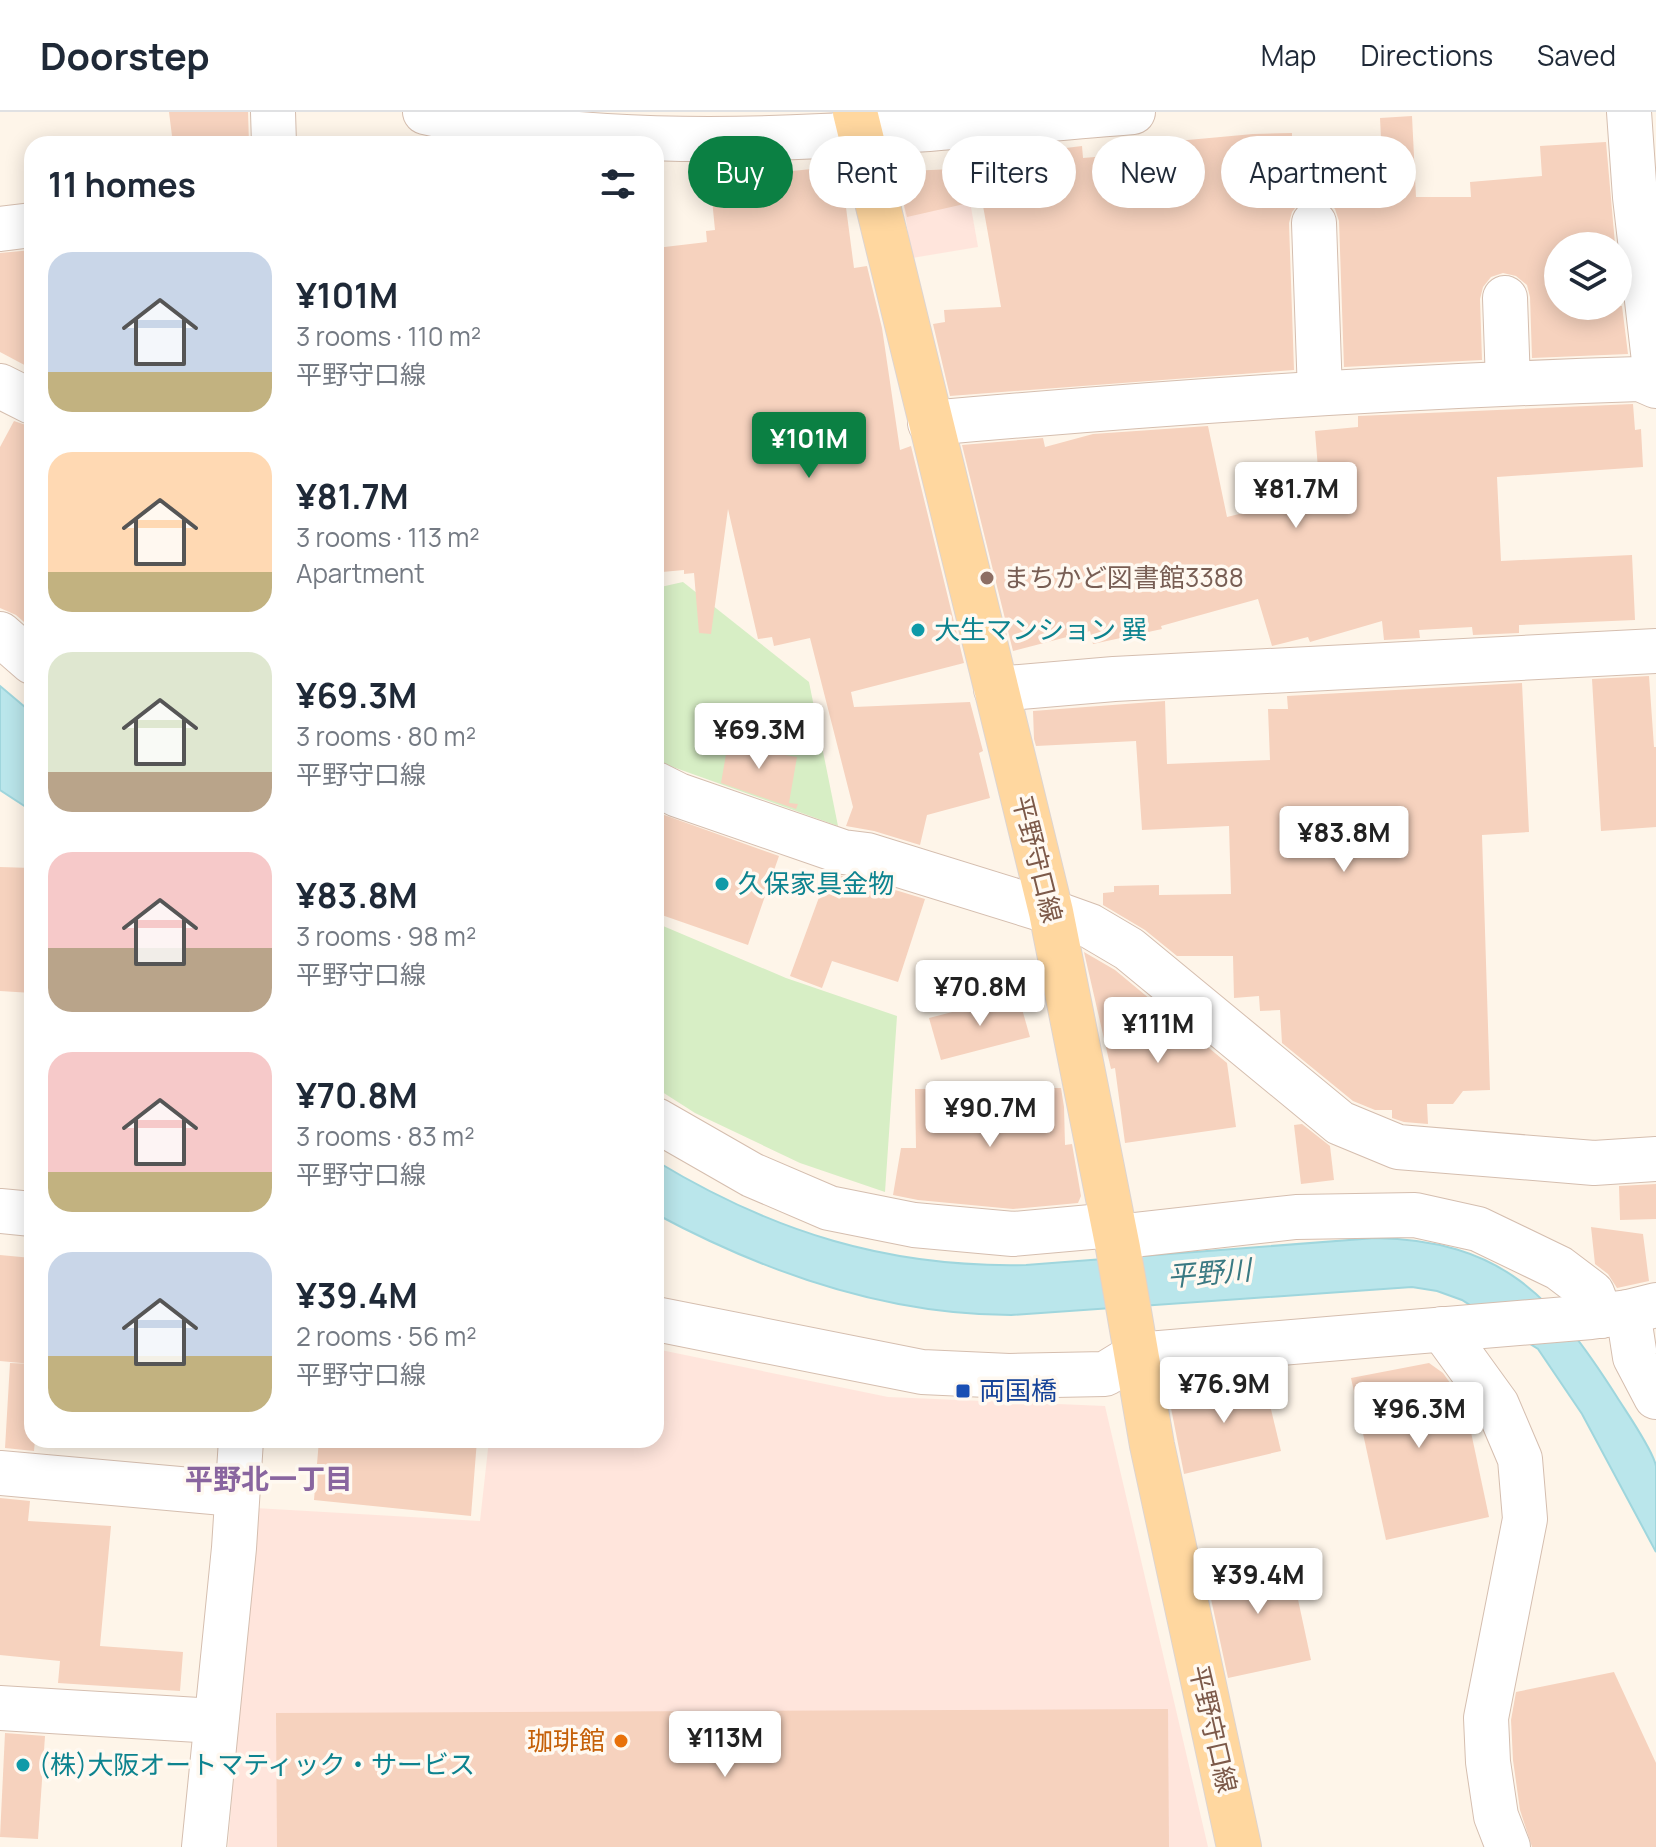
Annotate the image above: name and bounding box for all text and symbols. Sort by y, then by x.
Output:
text: Doorstep [40,29,210,81]
text: Map [1261,36,1316,74]
text: Directions [1360,36,1493,74]
text: Saved [1537,36,1616,74]
chip: Buy [688,136,793,208]
chip: Rent [809,136,926,208]
chip: Filters [942,136,1076,208]
chip: New [1092,136,1205,208]
chip: Apartment [1221,136,1416,208]
text: 11 homes [48,161,196,207]
icon: filters [596,162,640,206]
map controls [1544,232,1632,320]
button: layers [1544,232,1632,320]
text: ¥101M [296,272,398,318]
icon: home [112,284,208,380]
text: 3 rooms · 110 m² [296,318,481,354]
text: 平野守口線 [296,356,426,392]
pin: ¥101M [753,412,865,480]
text: ¥101M [770,420,848,456]
pin: ¥81.7M [1231,462,1361,530]
text: ¥81.7M [1253,470,1339,506]
text: ¥81.7M [296,473,409,519]
icon: home [112,484,208,580]
text: 3 rooms · 113 m² [296,519,480,555]
text: Apartment [296,555,425,591]
place label: まちかど図書館3388 [1003,559,1244,595]
marker: まちかど図書館3388 [978,569,996,587]
place label: 大生マンション 巽 [934,611,1147,647]
marker: 大生マンション 巽 [909,621,927,639]
text: ¥69.3M [296,672,417,718]
icon: home [112,684,208,780]
pin: ¥69.3M [694,703,824,771]
text: ¥69.3M [713,711,805,747]
text: 3 rooms · 80 m² [296,718,476,754]
text: 平野守口線 [296,756,426,792]
street label: 平野守口線 [1005,791,1071,926]
pin: ¥83.8M [1279,806,1409,874]
text: ¥83.8M [1298,814,1391,850]
place label: 久保家具金物 [738,865,894,901]
text: ¥83.8M [296,872,418,918]
marker: 久保家具金物 [713,875,731,893]
icon: home [112,884,208,980]
text: 3 rooms · 98 m² [296,918,476,954]
text: 平野守口線 [296,956,426,992]
pin: ¥70.8M [915,960,1045,1028]
text: ¥70.8M [934,968,1026,1004]
pin: ¥111M [1102,997,1214,1065]
text: ¥111M [1122,1005,1194,1041]
text: ¥70.8M [296,1072,418,1118]
pin: ¥90.7M [925,1081,1055,1149]
icon: home [112,1084,208,1180]
text: ¥90.7M [943,1089,1037,1125]
text: 3 rooms · 83 m² [296,1118,475,1154]
text: 平野守口線 [296,1156,426,1192]
water label: 平野川 [1165,1249,1255,1295]
text: ¥39.4M [296,1272,418,1318]
icon: home [112,1284,208,1380]
text: 2 rooms · 56 m² [296,1318,477,1354]
text: 平野守口線 [296,1356,426,1392]
pin: ¥76.9M [1159,1357,1289,1425]
text: ¥76.9M [1178,1365,1270,1401]
place label: 両国橋 [979,1372,1057,1408]
marker: 両国橋 [954,1382,972,1400]
pin: ¥96.3M [1354,1382,1484,1450]
text: ¥96.3M [1372,1390,1466,1426]
district label: 平野北一丁目 [185,1459,353,1497]
pin: ¥39.4M [1193,1548,1323,1616]
text: ¥39.4M [1212,1556,1305,1592]
street label: 平野守口線 [1182,1661,1246,1796]
pin: ¥113M [669,1711,781,1779]
text: ¥113M [687,1719,763,1755]
place label: 珈琲館 [527,1722,605,1758]
marker: 珈琲館 [612,1732,630,1750]
place label: (株)大阪オートマティック・サービス [39,1746,475,1782]
marker: (株)大阪オートマティック・サービス [14,1756,32,1774]

